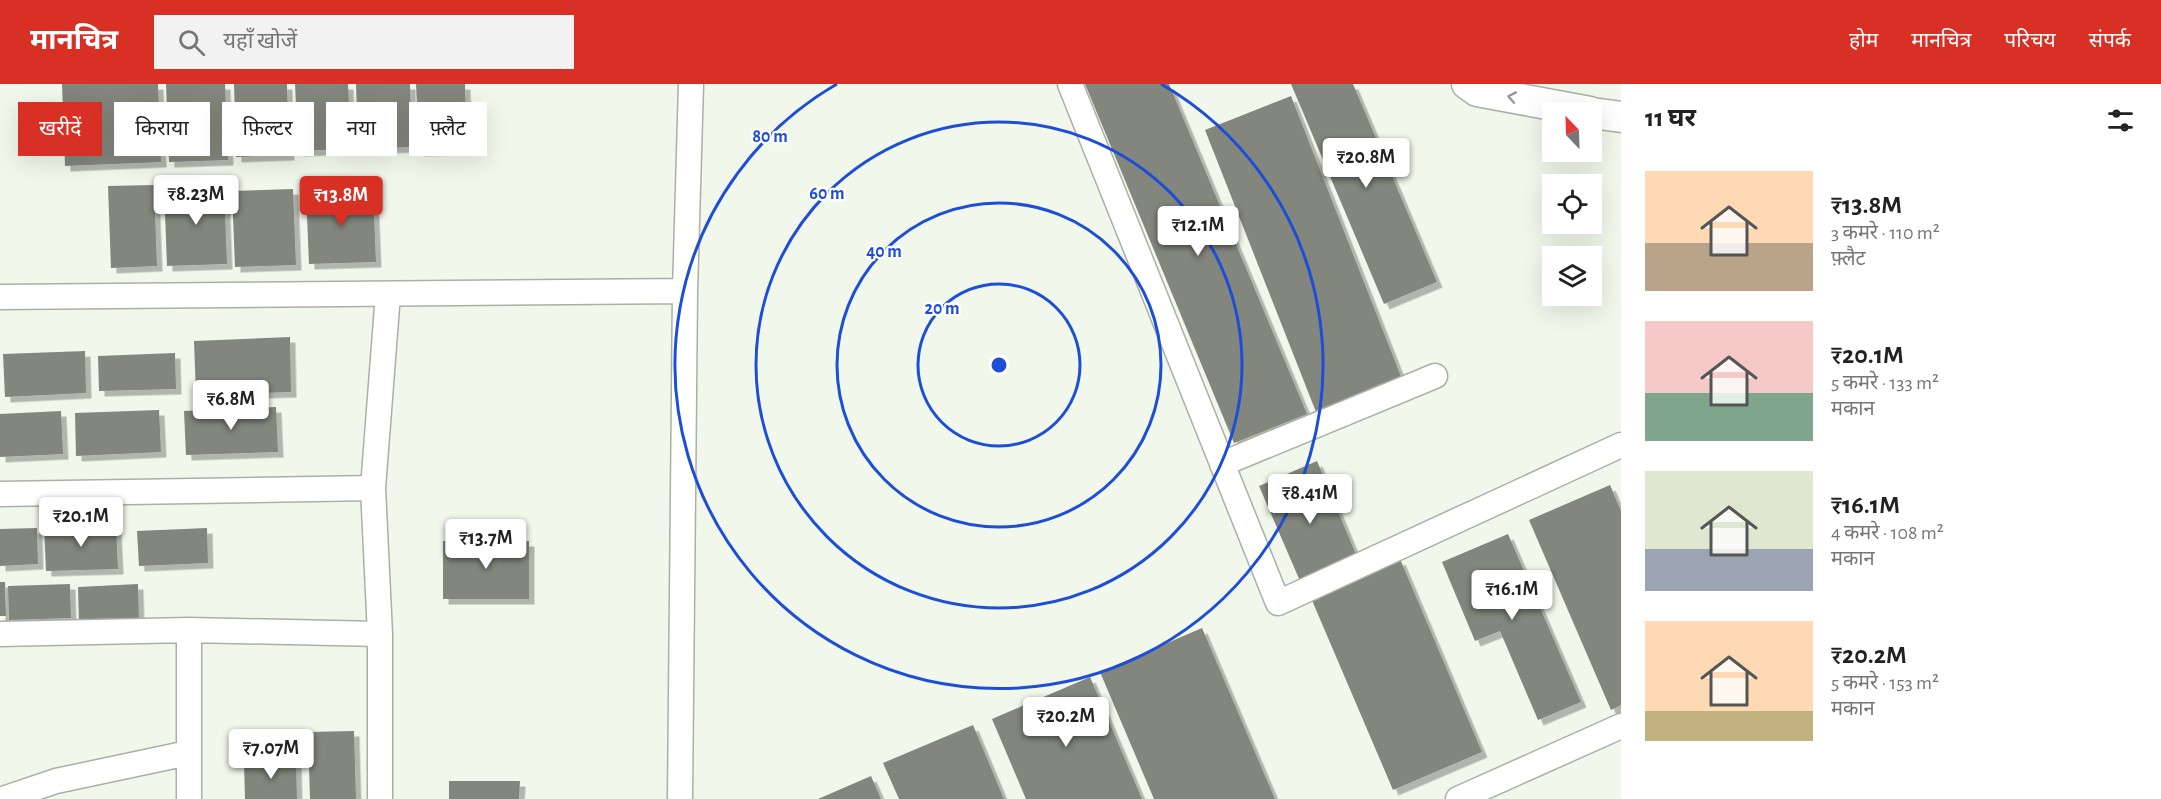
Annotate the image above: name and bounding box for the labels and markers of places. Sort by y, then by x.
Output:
pin: ₹20.8M [1317,138,1415,189]
pin: ₹8.23M [147,175,245,226]
pin: ₹13.8M [292,176,390,227]
pin: ₹12.1M [1149,206,1247,257]
centre of rings [989,355,1009,375]
pin: ₹6.8M [189,380,273,431]
pin: ₹8.41M [1261,474,1359,525]
pin: ₹20.1M [32,497,130,548]
pin: ₹13.7M [437,519,535,570]
pin: ₹16.1M [1463,570,1561,621]
pin: ₹20.2M [1017,697,1115,748]
pin: ₹7.07M [222,729,320,780]

